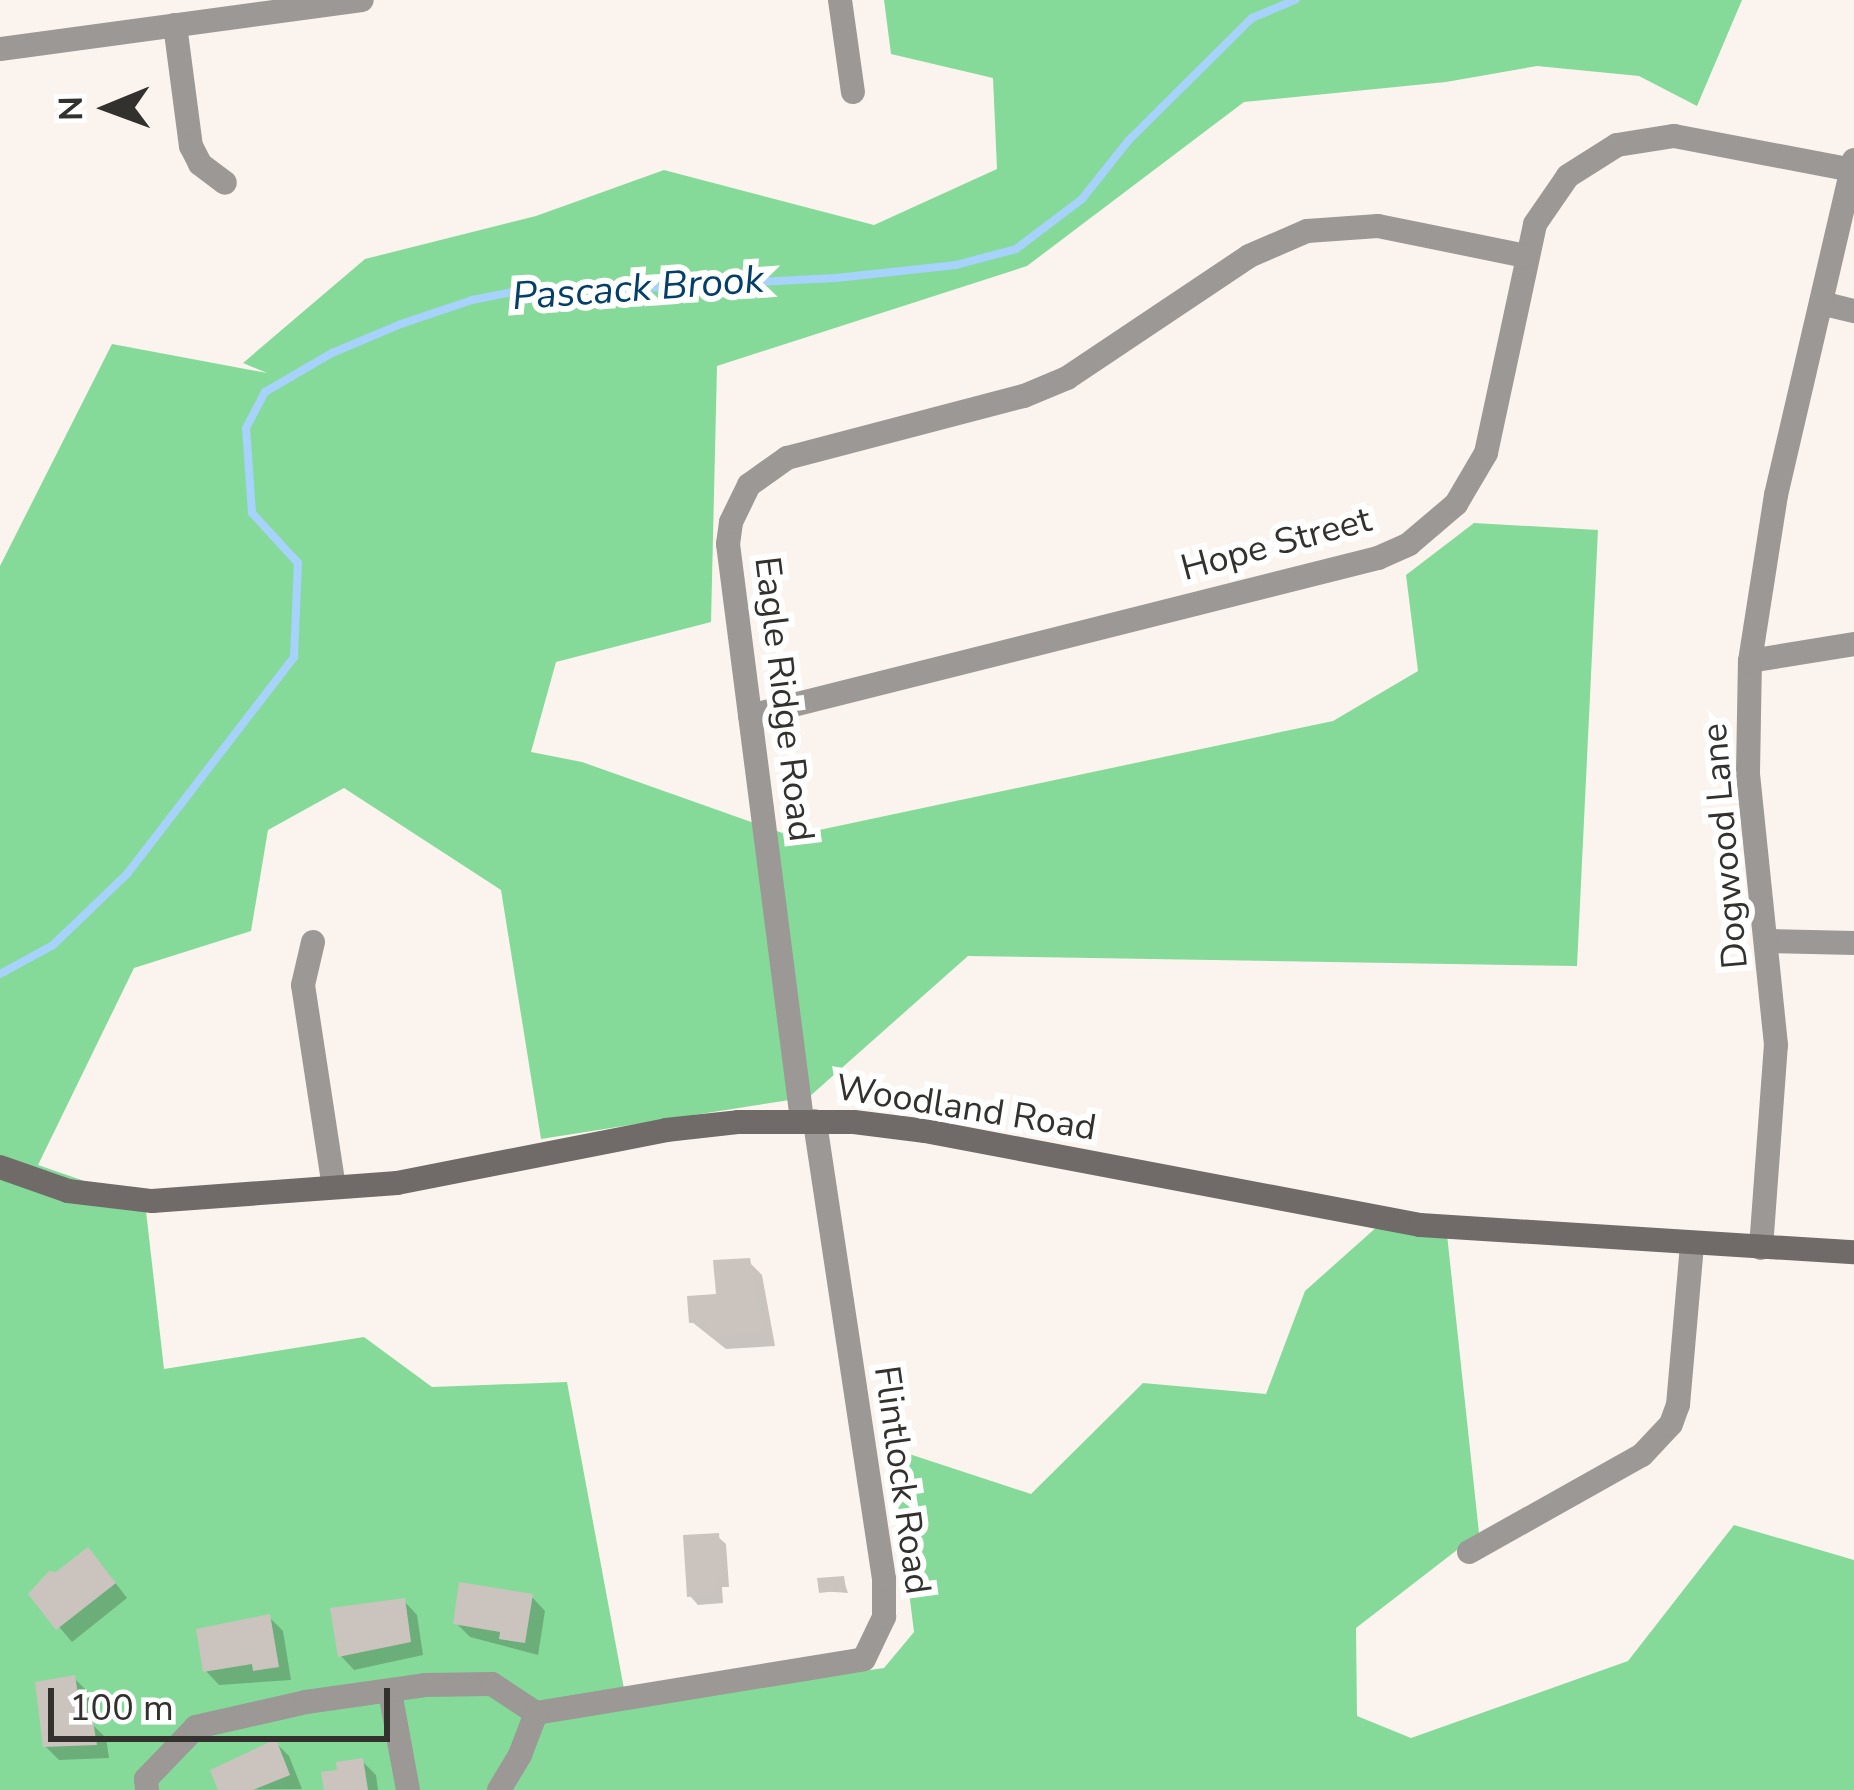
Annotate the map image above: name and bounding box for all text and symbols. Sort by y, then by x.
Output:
north arrow [48,48,168,168]
text: N [49,96,94,121]
water label: Pascack Brook [511,257,765,321]
street label: Hope Street [1176,498,1376,590]
street label: Eagle Ridge Road [745,554,823,844]
street label: Dogwood Lane [1693,721,1757,971]
street label: Woodland Road [833,1066,1099,1150]
street label: Flintlock Road [865,1363,939,1597]
scale bar [54,1664,396,1738]
text: 100 m [69,1684,174,1733]

